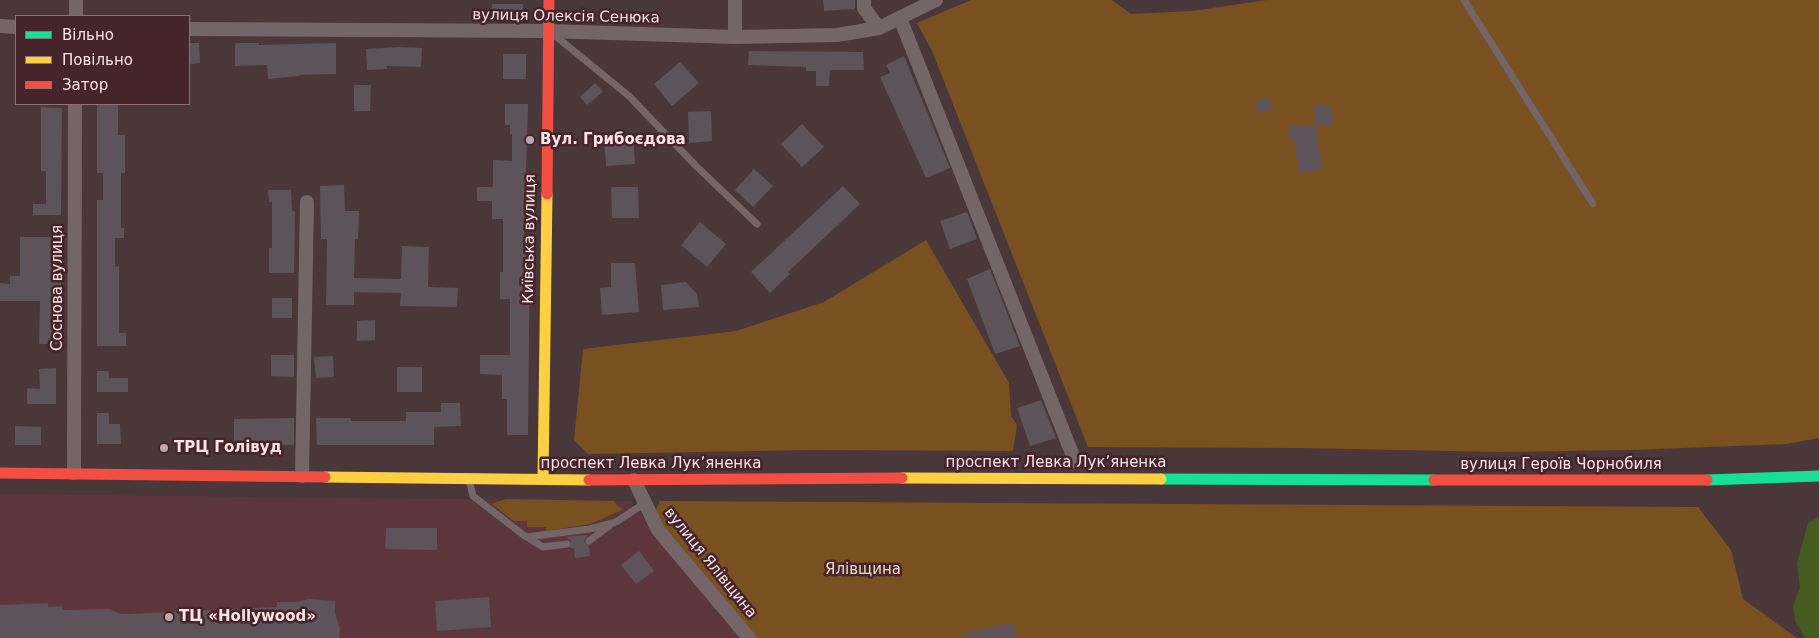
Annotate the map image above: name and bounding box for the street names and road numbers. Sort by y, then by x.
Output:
street label: вулиця Олексія Сенюка [472,6,660,28]
street label: Київська вулиця [520,174,540,304]
street label: Соснова вулиця [49,225,67,351]
street label: проспект Левка Лукʼяненка [946,454,1166,472]
street label: проспект Левка Лукʼяненка [541,455,761,473]
street label: вулиця Героїв Чорнобиля [1460,456,1662,474]
street label: вулиця Ялівщина [660,504,760,622]

